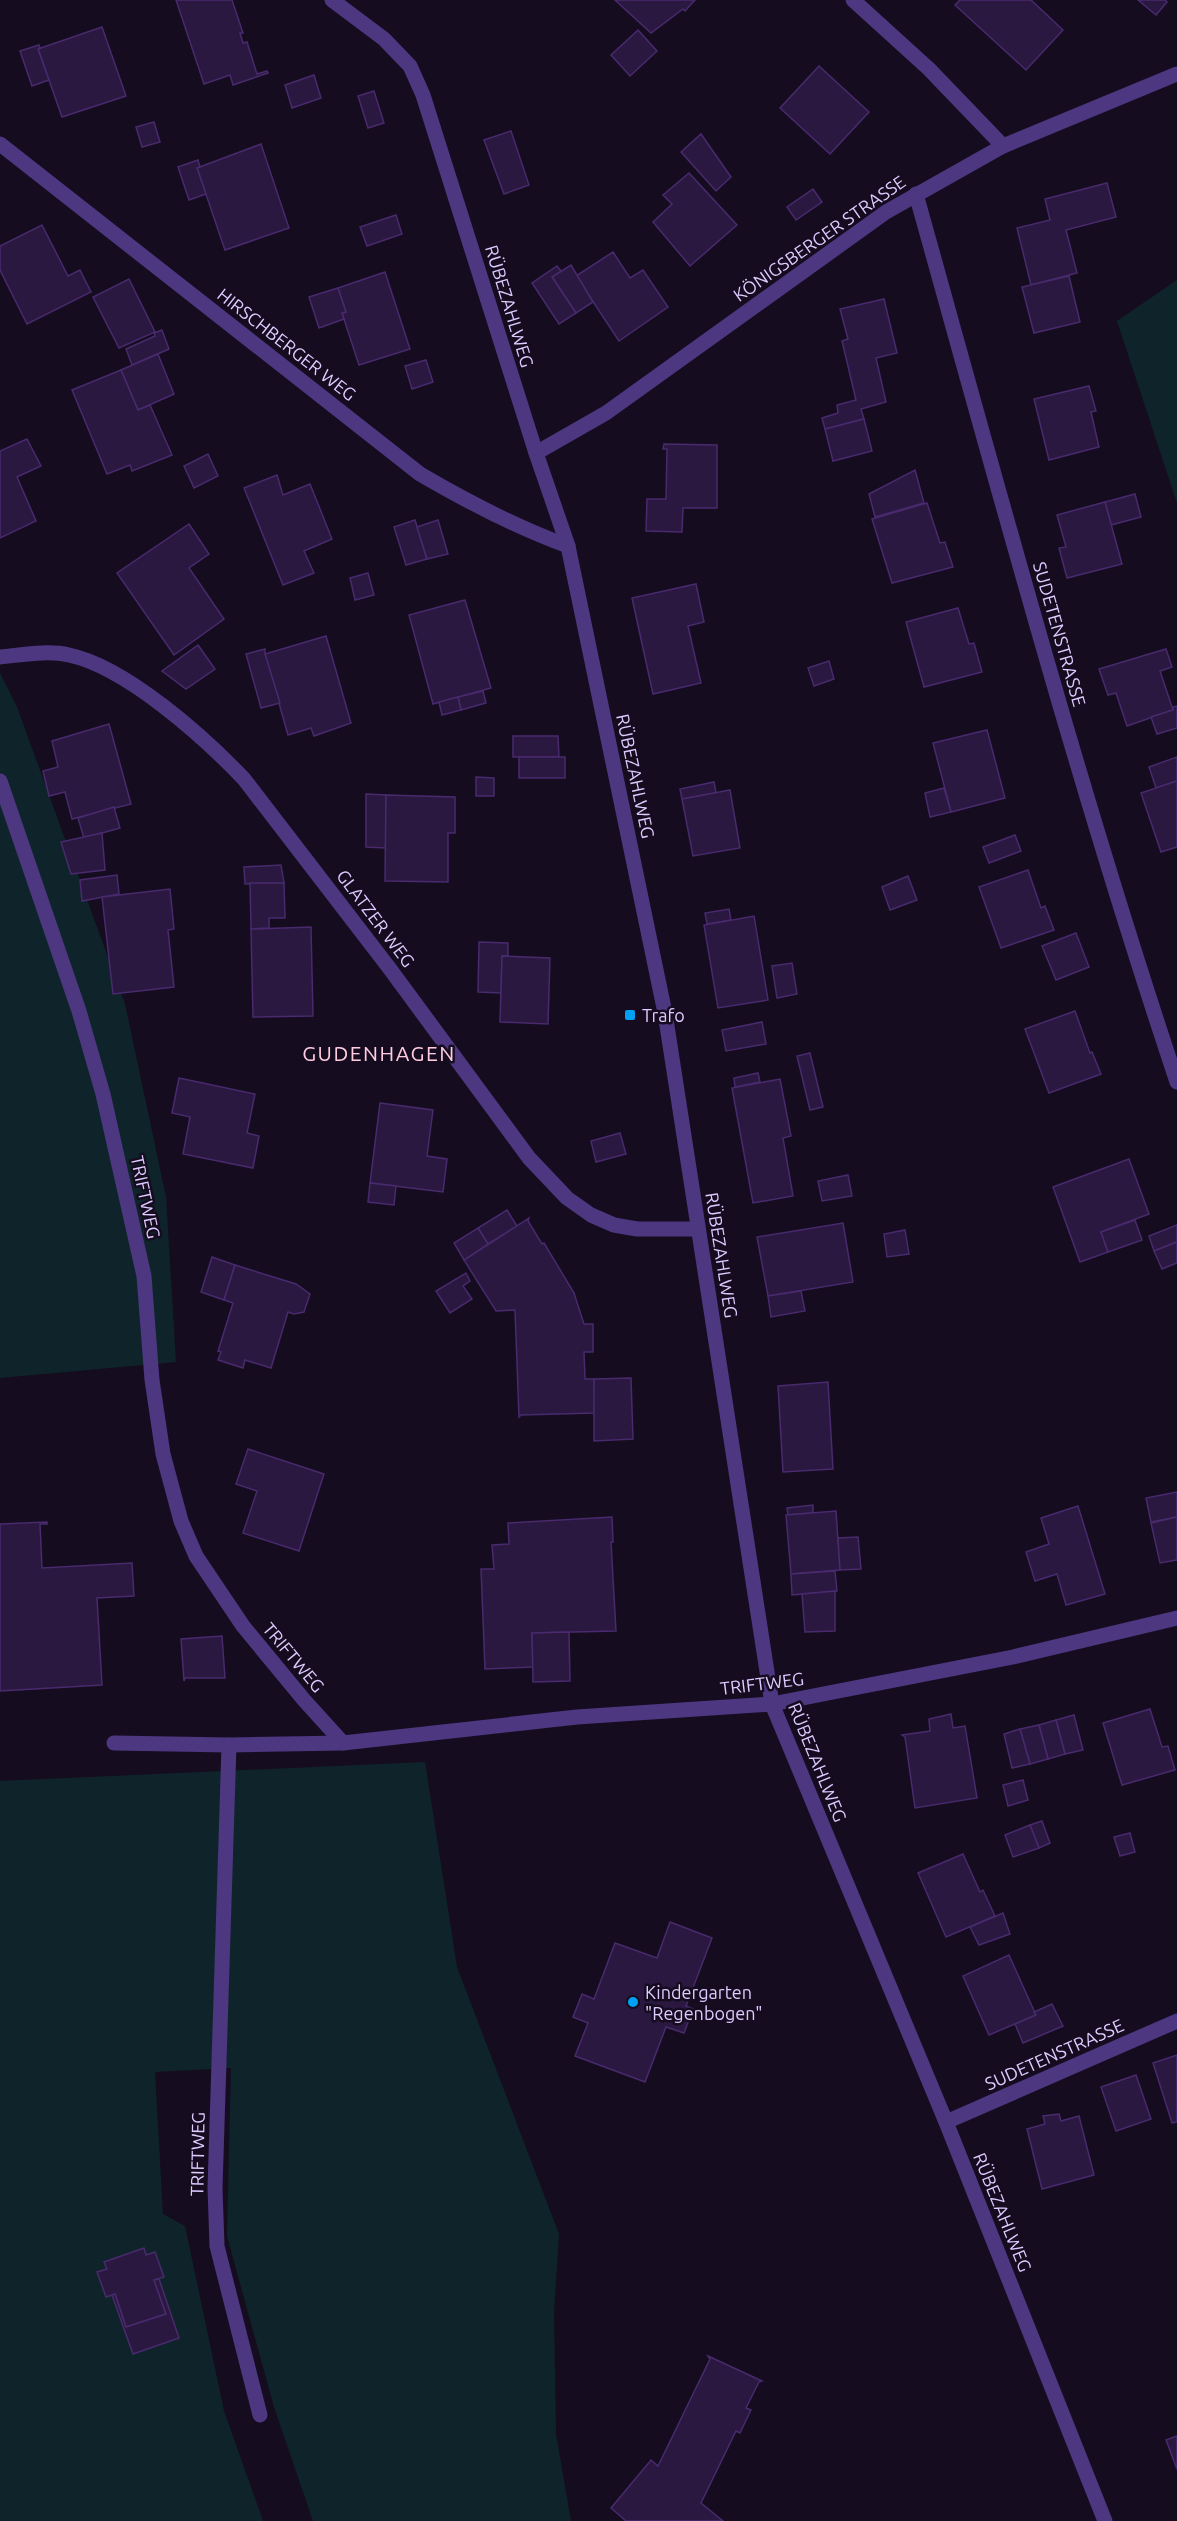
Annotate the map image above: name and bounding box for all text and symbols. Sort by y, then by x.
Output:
street label: KÖNIGSBERGER STRASSE [729,171,909,305]
street label: RÜBEZAHLWEG [482,242,538,370]
street label: HIRSCHBERGER WEG [214,284,360,404]
street label: SUDETENSTRASSE [1030,559,1090,709]
street label: RÜBEZAHLWEG [613,712,659,840]
street label: GLATZER WEG [333,866,419,970]
place label: Trafo [642,1005,685,1025]
marker: Trafo [623,1008,637,1022]
district label: GUDENHAGEN [302,1041,456,1065]
street label: TRIFTWEG [127,1154,165,1240]
street label: RÜBEZAHLWEG [702,1191,742,1319]
street label: TRIFTWEG [259,1618,329,1696]
street label: TRIFTWEG [719,1668,805,1698]
street label: RÜBEZAHLWEG [785,1700,851,1824]
place label: Kindergarten "Regenbogen" [645,1982,762,2023]
marker: Kindergarten "Regenbogen" [626,1995,640,2009]
street label: SUDETENSTRASSE [982,2014,1126,2094]
street label: TRIFTWEG [186,2112,208,2196]
street label: RÜBEZAHLWEG [970,2150,1036,2274]

